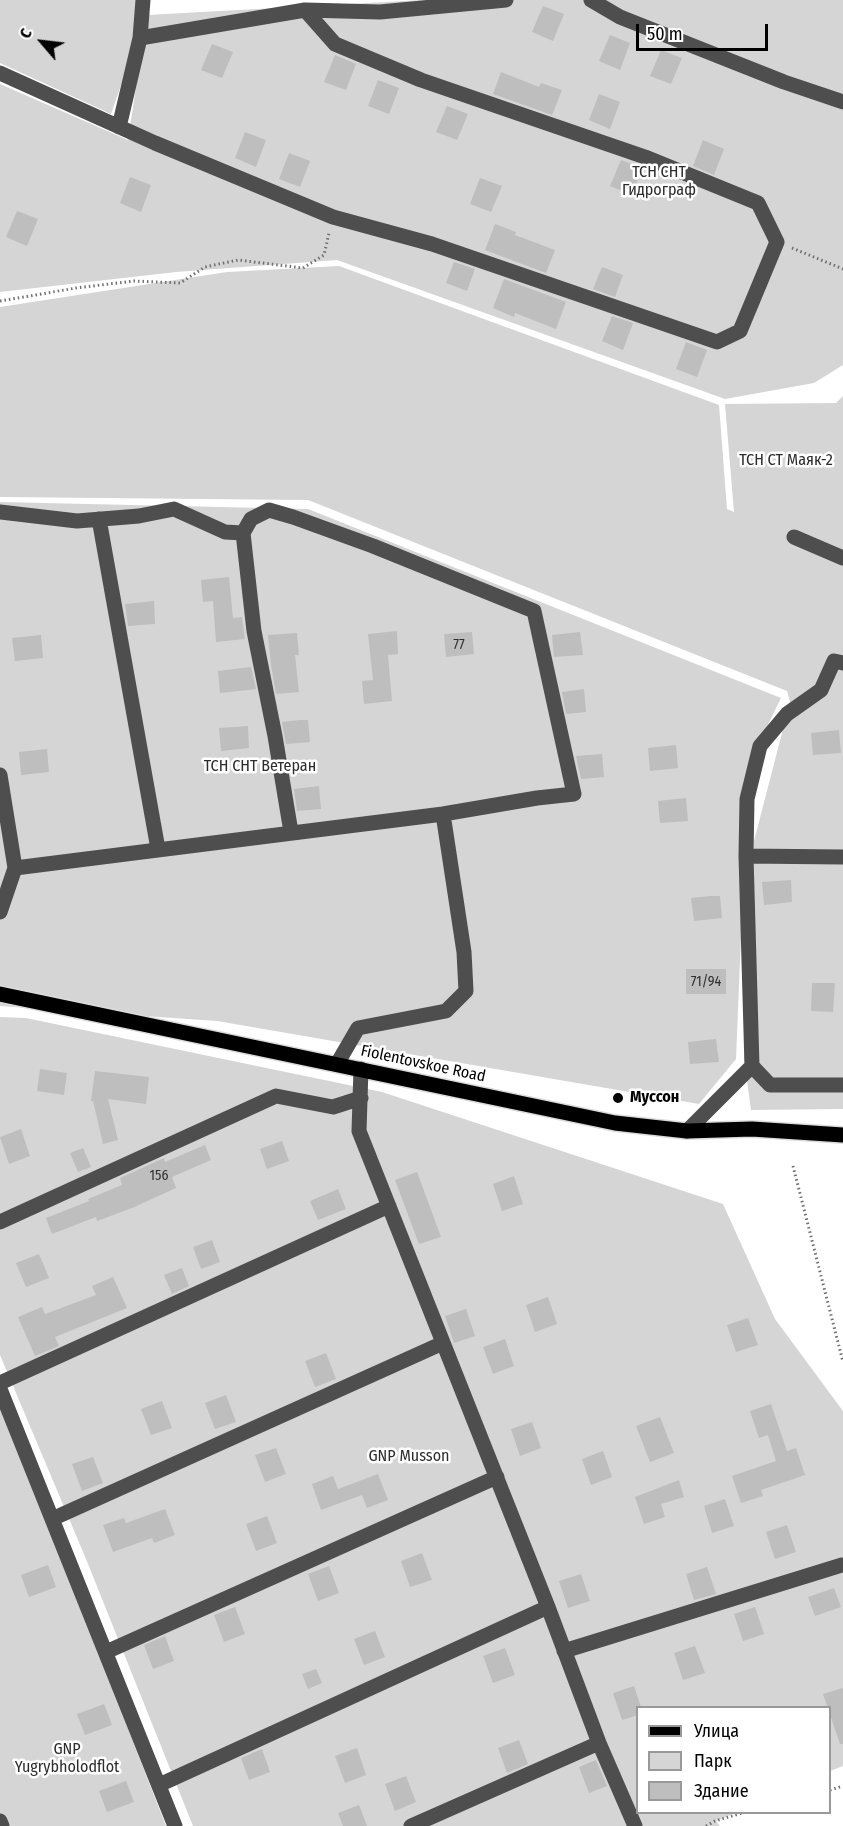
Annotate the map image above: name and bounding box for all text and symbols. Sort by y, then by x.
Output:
north arrow [12,12,72,72]
scale bar [639,12,771,50]
text: 50 m [647,23,683,45]
text: С [15,25,36,41]
park label: ТСН СНТ Гидрограф [622,163,696,201]
park label: ТСН СТ Маяк-2 [739,451,833,471]
house number: 77 [453,637,465,653]
park label: ТСН СНТ Ветеран [204,757,316,777]
house number: 71/94 [691,974,721,990]
street label: Fiolentovskoe Road [359,1041,487,1087]
place label: Муссон [630,1088,679,1108]
marker: Муссон [611,1091,625,1105]
house number: 156 [150,1168,168,1184]
park label: GNP Musson [368,1447,450,1467]
legend [636,1706,831,1814]
text: Улица [694,1720,739,1742]
park label: GNP Yugrybholodflot [15,1740,119,1778]
text: Парк [694,1750,732,1772]
text: Здание [694,1780,749,1802]

